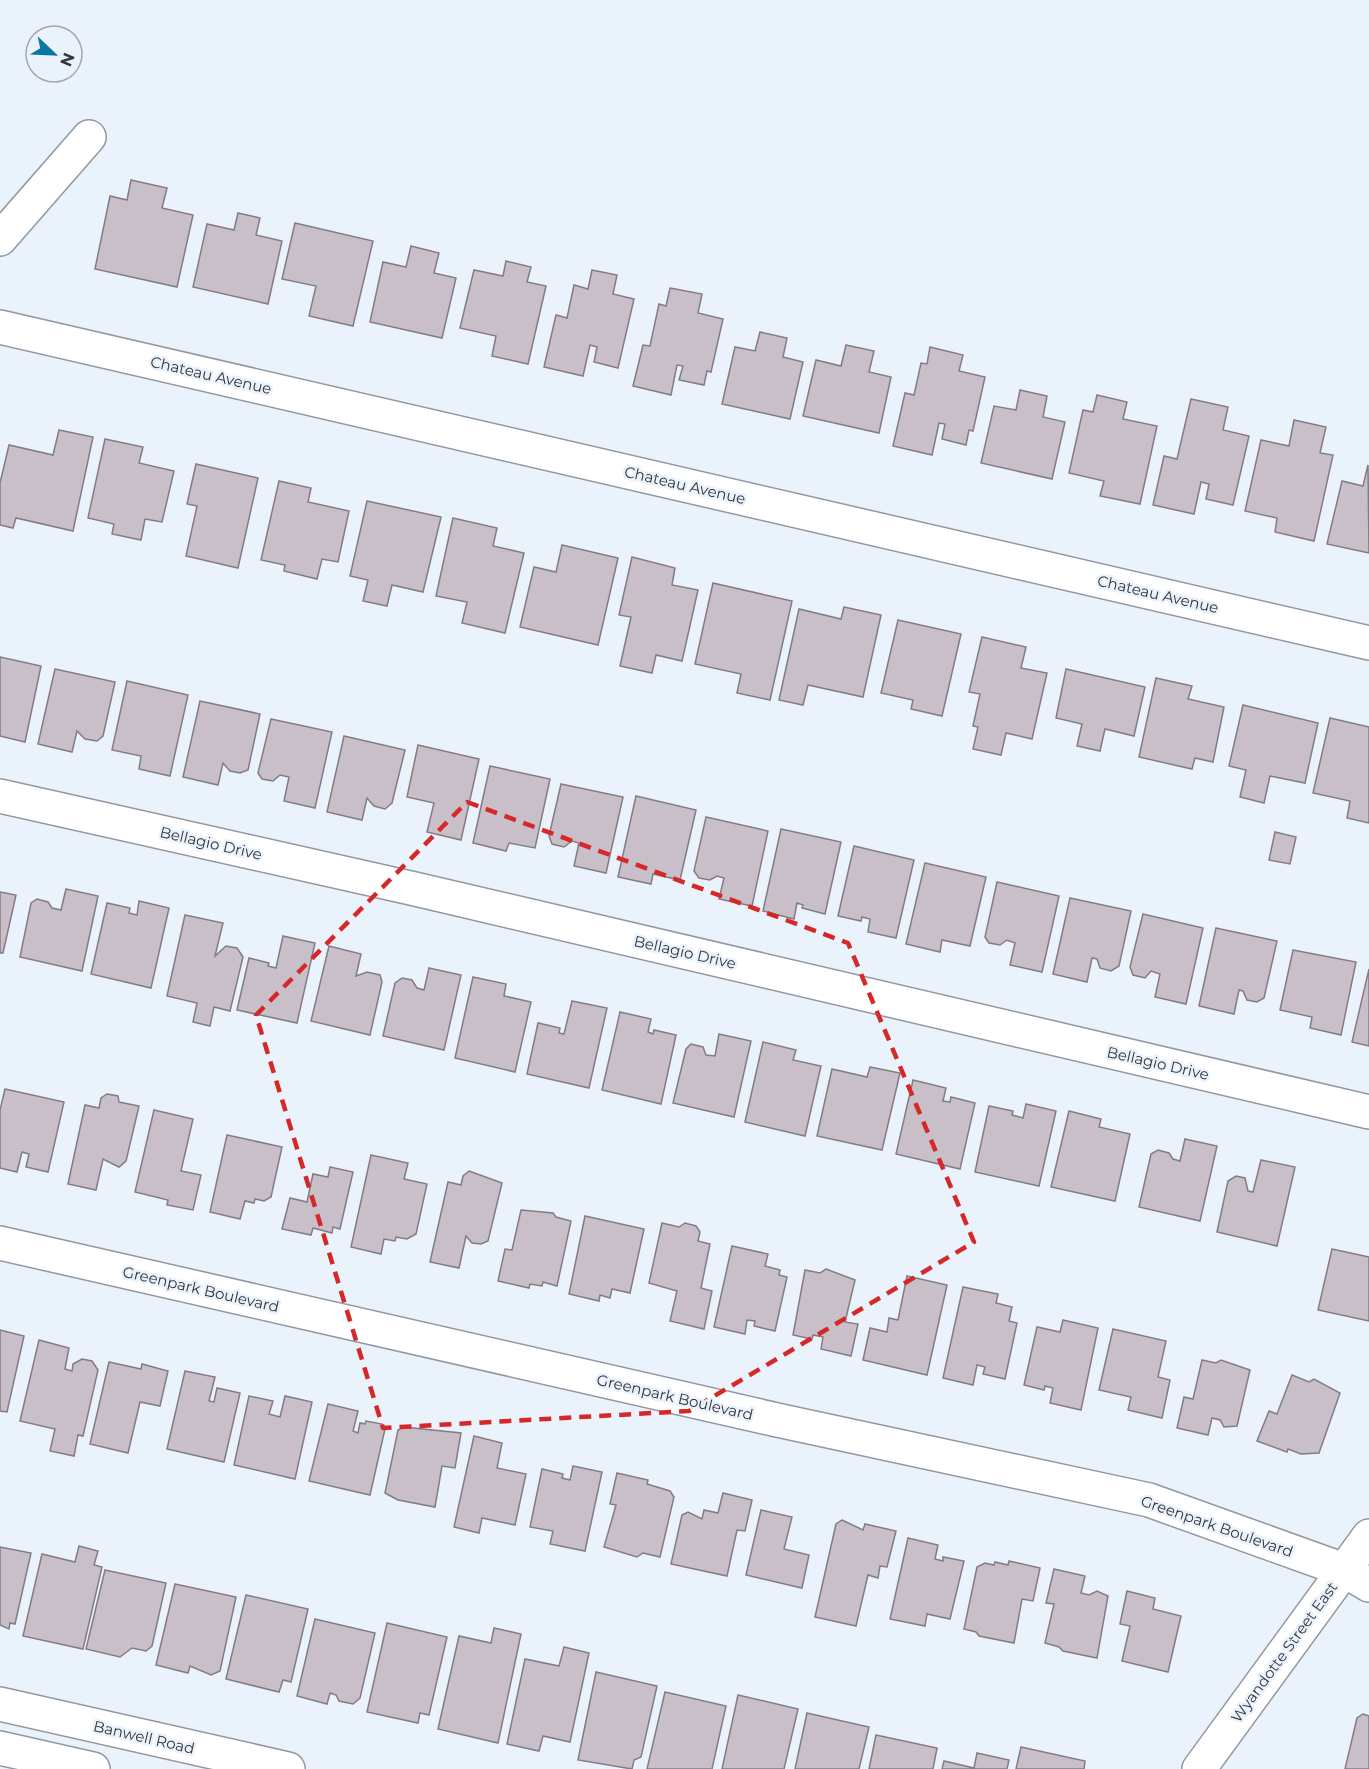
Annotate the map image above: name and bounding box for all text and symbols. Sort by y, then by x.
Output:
north arrow [24,24,84,84]
text: N [56,50,79,69]
street label: Chateau Avenue [149,352,273,398]
street label: Chateau Avenue [623,462,747,508]
street label: Chateau Avenue [1096,571,1220,617]
street label: Bellagio Drive [158,822,264,864]
street label: Bellagio Drive [632,931,738,973]
street label: Bellagio Drive [1105,1042,1211,1084]
street label: Greenpark Boulevard [121,1262,281,1316]
street label: Greenpark Boulevard [595,1370,755,1424]
street label: Greenpark Boulevard [1138,1491,1296,1561]
street label: Wyandotte Street East [1227,1578,1341,1726]
street label: Banwell Road [91,1716,197,1758]

